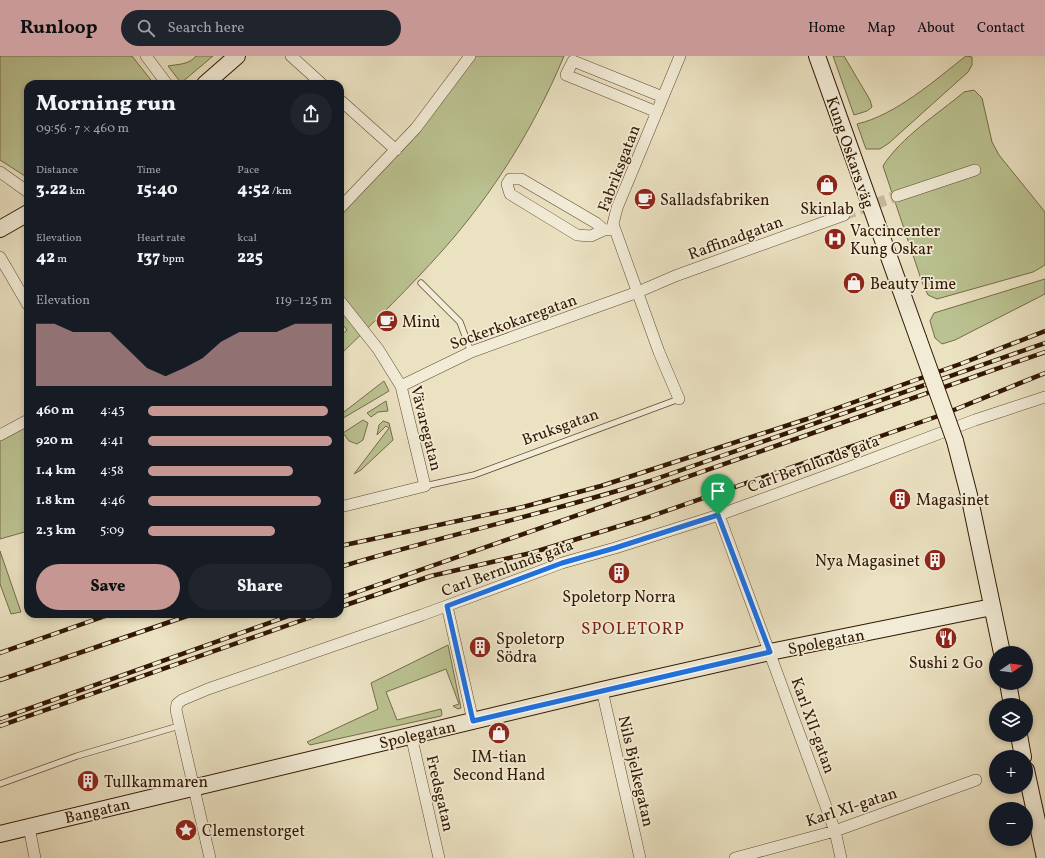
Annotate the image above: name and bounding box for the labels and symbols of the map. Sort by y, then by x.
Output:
street label: Kung Oskars väg [820,94,879,212]
street label: Fabriksgatan [593,122,646,215]
shop icon: Skinlab [814,172,840,198]
cafe icon: Salladsfabriken [632,186,658,212]
place label: Salladsfabriken [660,190,770,212]
place label: Skinlab [800,199,854,221]
street label: Raffinadgatan [685,211,786,266]
place label: Vaccincenter Kung Oskar [850,221,941,261]
hospital icon: Vaccincenter Kung Oskar [822,226,848,252]
shop icon: Beauty Time [841,270,867,296]
place label: Beauty Time [870,274,956,296]
street label: Sockerkokaregatan [447,290,580,356]
cafe icon: Minù [374,308,400,334]
place label: Minù [402,312,440,334]
street label: Vävaregatan [404,384,446,473]
street label: Bruksgatan [519,404,602,452]
street label: Carl Bernlunds gata [745,431,883,499]
pin [701,474,735,515]
building icon: Magasinet [887,486,913,512]
place label: Magasinet [916,490,990,512]
street label: Carl Bernlunds gata [439,535,577,603]
building icon: Nya Magasinet [922,547,948,573]
place label: Nya Magasinet [815,551,920,573]
building icon: Spoletorp Norra [606,560,632,586]
place label: Spoletorp Norra [562,587,676,609]
district label: SPOLETORP [581,618,685,641]
street label: Spolegatan [786,625,867,661]
restaurant icon: Sushi 2 Go [933,625,959,651]
place label: Spoletorp Södra [496,629,565,669]
building icon: Spoletorp Södra [467,634,493,660]
north arrow [989,646,1033,690]
place label: Sushi 2 Go [909,653,983,675]
street label: Karl XII-gatan [785,675,840,777]
street label: Nils Bjelkegatan [612,714,659,829]
street label: Spolegatan [377,716,458,755]
shop icon: IM-tian Second Hand [486,720,512,746]
place label: IM-tian Second Hand [453,747,545,787]
street label: Fredsgatan [420,753,459,834]
building icon: Tullkammaren [75,768,101,794]
place label: Tullkammaren [104,772,208,794]
street label: Karl XI-gatan [803,783,900,833]
street label: Bangatan [63,794,132,830]
place icon: Clemenstorget [173,817,199,843]
place label: Clemenstorget [202,821,305,843]

